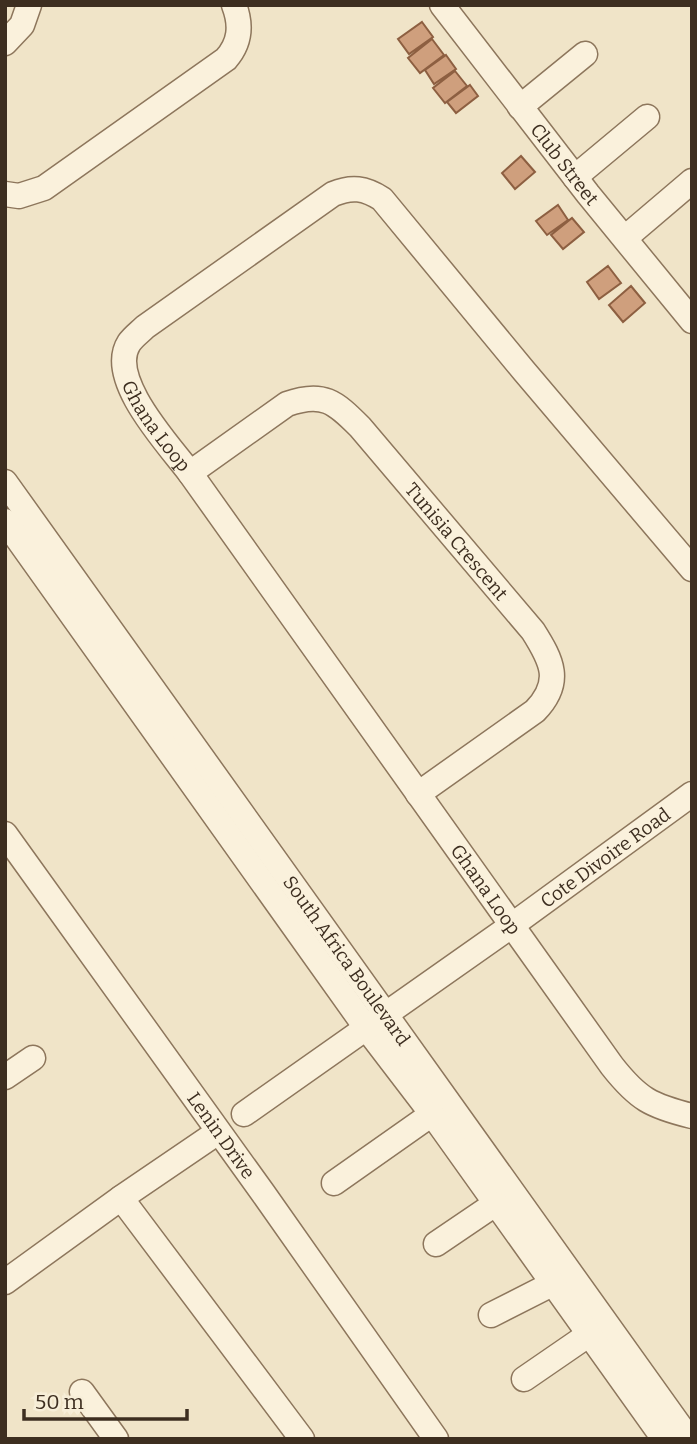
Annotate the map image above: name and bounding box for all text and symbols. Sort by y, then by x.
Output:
street label: Club Street [526,119,604,210]
street label: Ghana Loop [117,377,195,476]
street label: Tunisia Crescent [400,478,513,605]
street label: Cote Divoire Road [536,803,675,913]
street label: Ghana Loop [446,840,526,939]
street label: South Africa Boulevard [278,871,415,1050]
street label: Lenin Drive [182,1088,260,1183]
scale bar [24,1378,187,1422]
text: 50 m [35,1389,84,1415]

